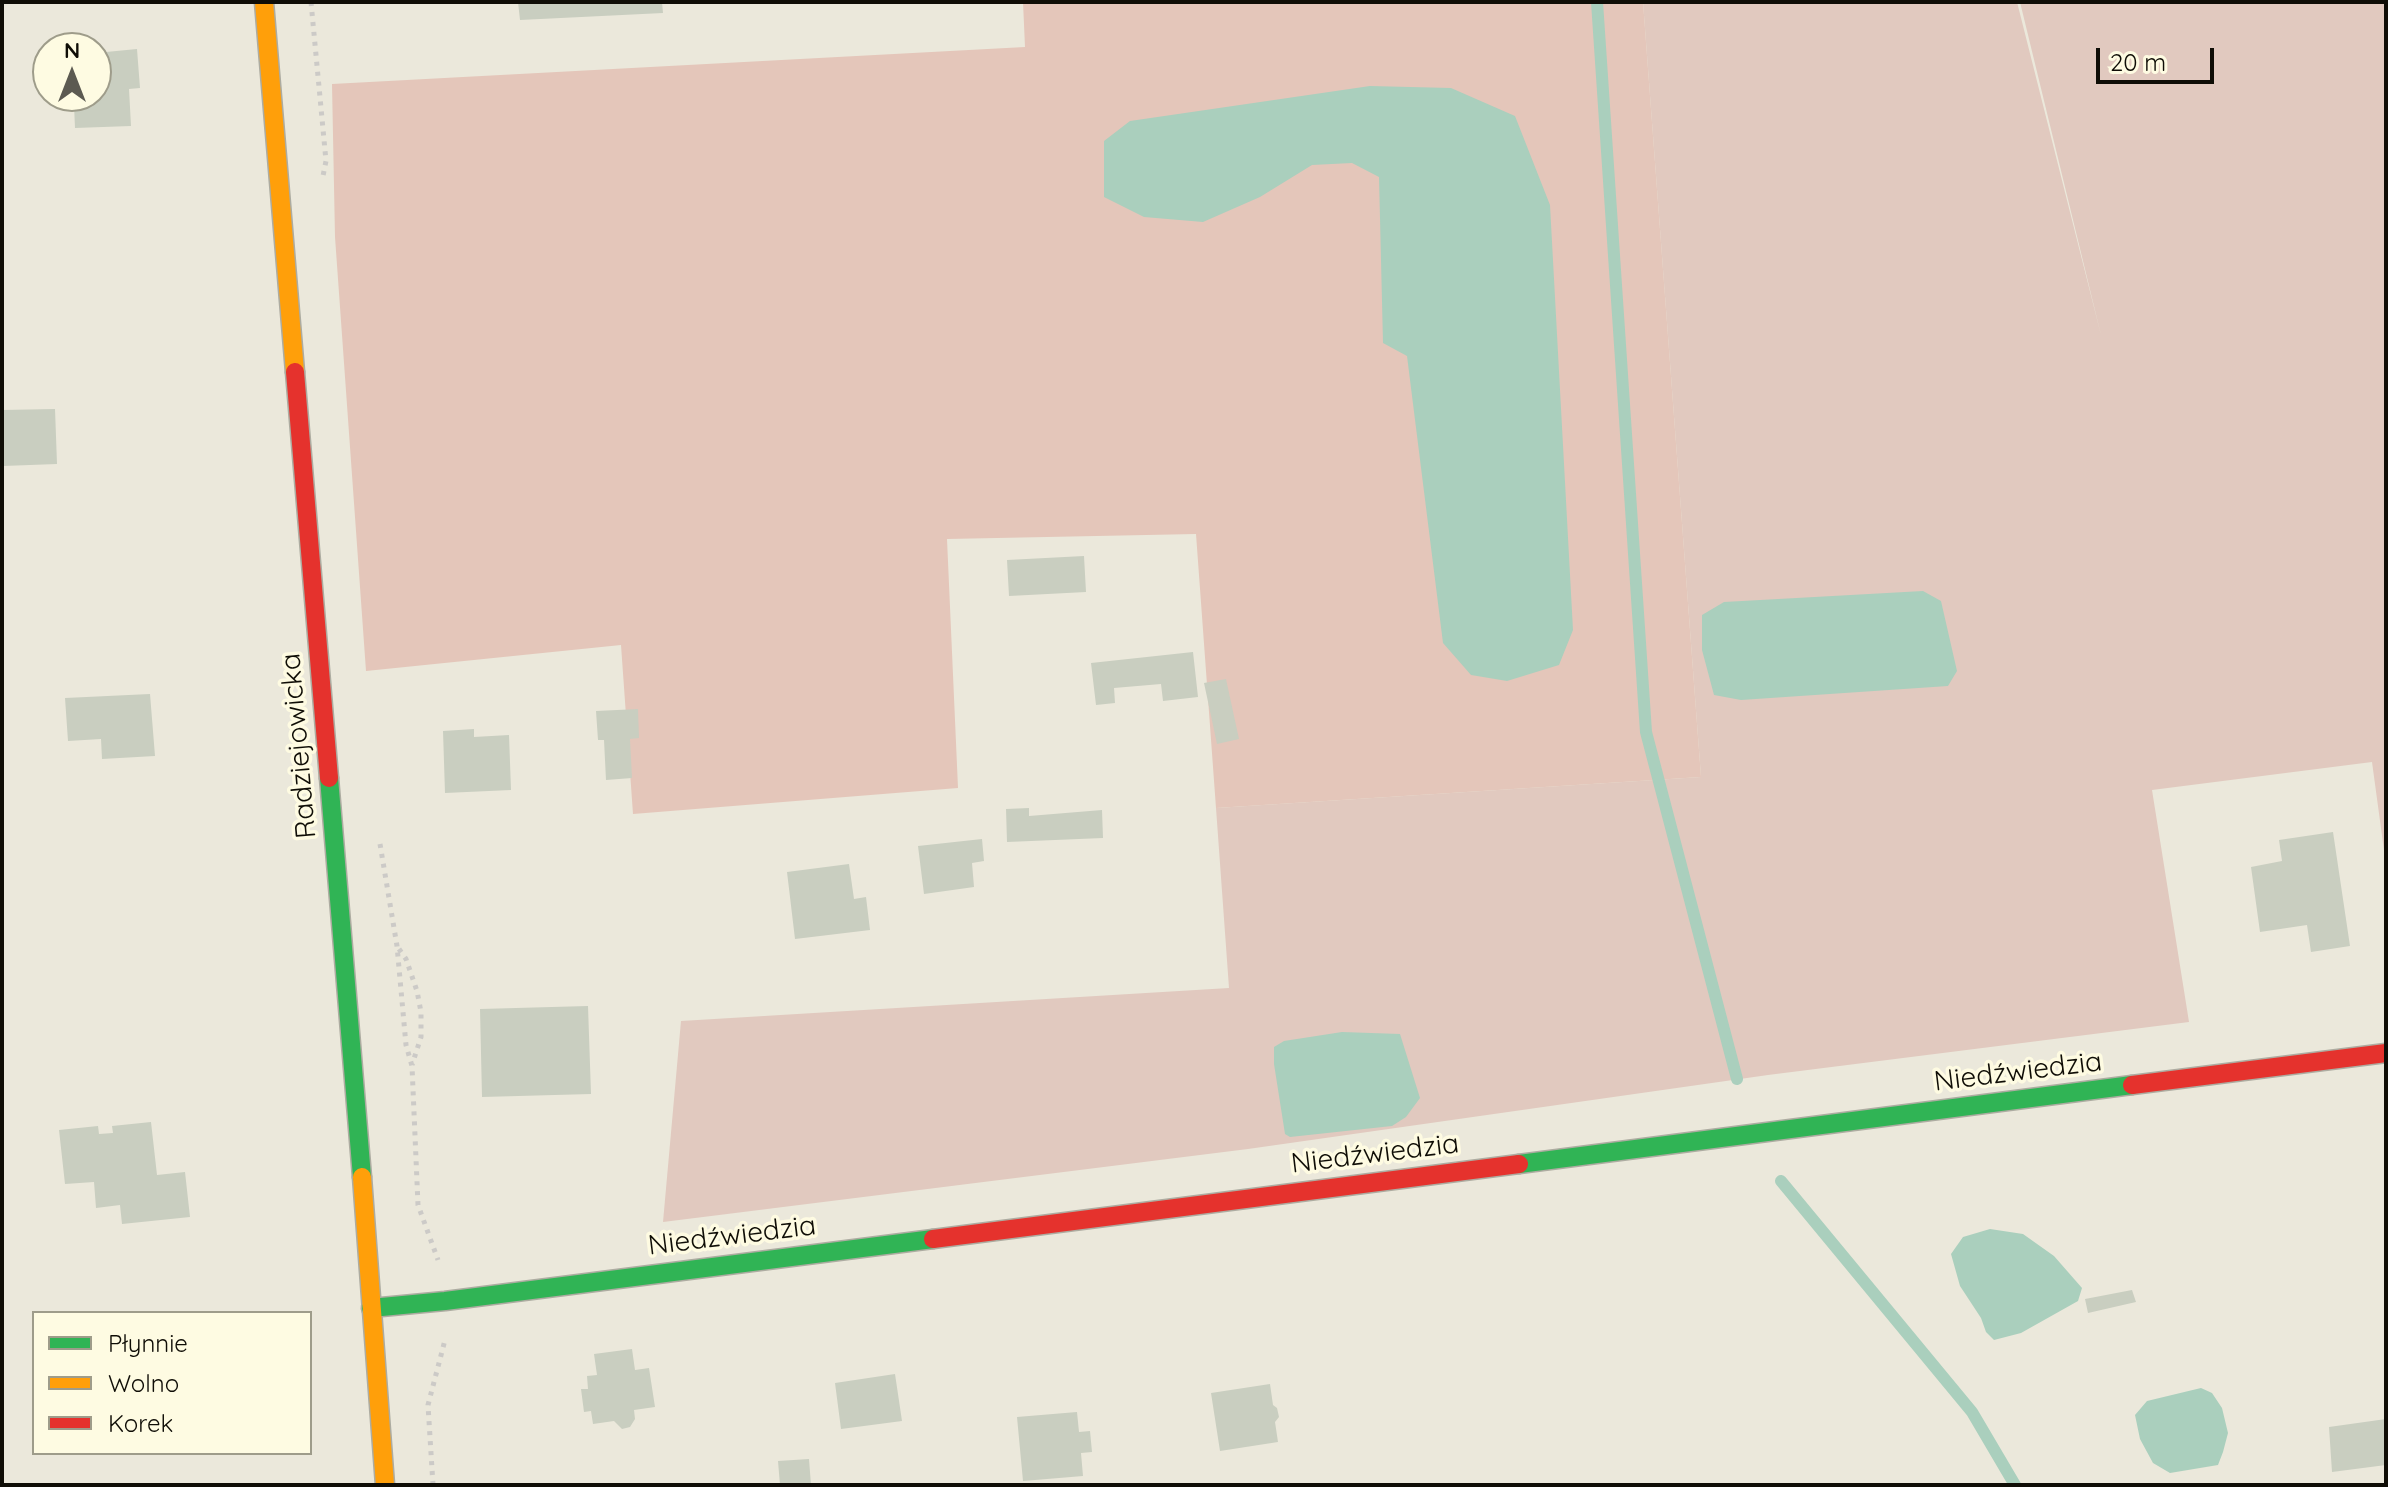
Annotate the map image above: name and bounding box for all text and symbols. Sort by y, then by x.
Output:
north arrow [32,32,112,112]
scale bar [2100,32,2218,82]
text: N [64,36,80,64]
text: 20 m [2110,47,2166,77]
street label: Radziejowicka [274,652,324,840]
street label: Niedźwiedzia [1932,1045,2104,1099]
street label: Niedźwiedzia [1289,1127,1461,1181]
street label: Niedźwiedzia [646,1209,818,1263]
legend [32,1311,312,1455]
text: Płynnie [108,1328,188,1358]
text: Wolno [108,1368,179,1398]
text: Korek [108,1408,173,1438]

